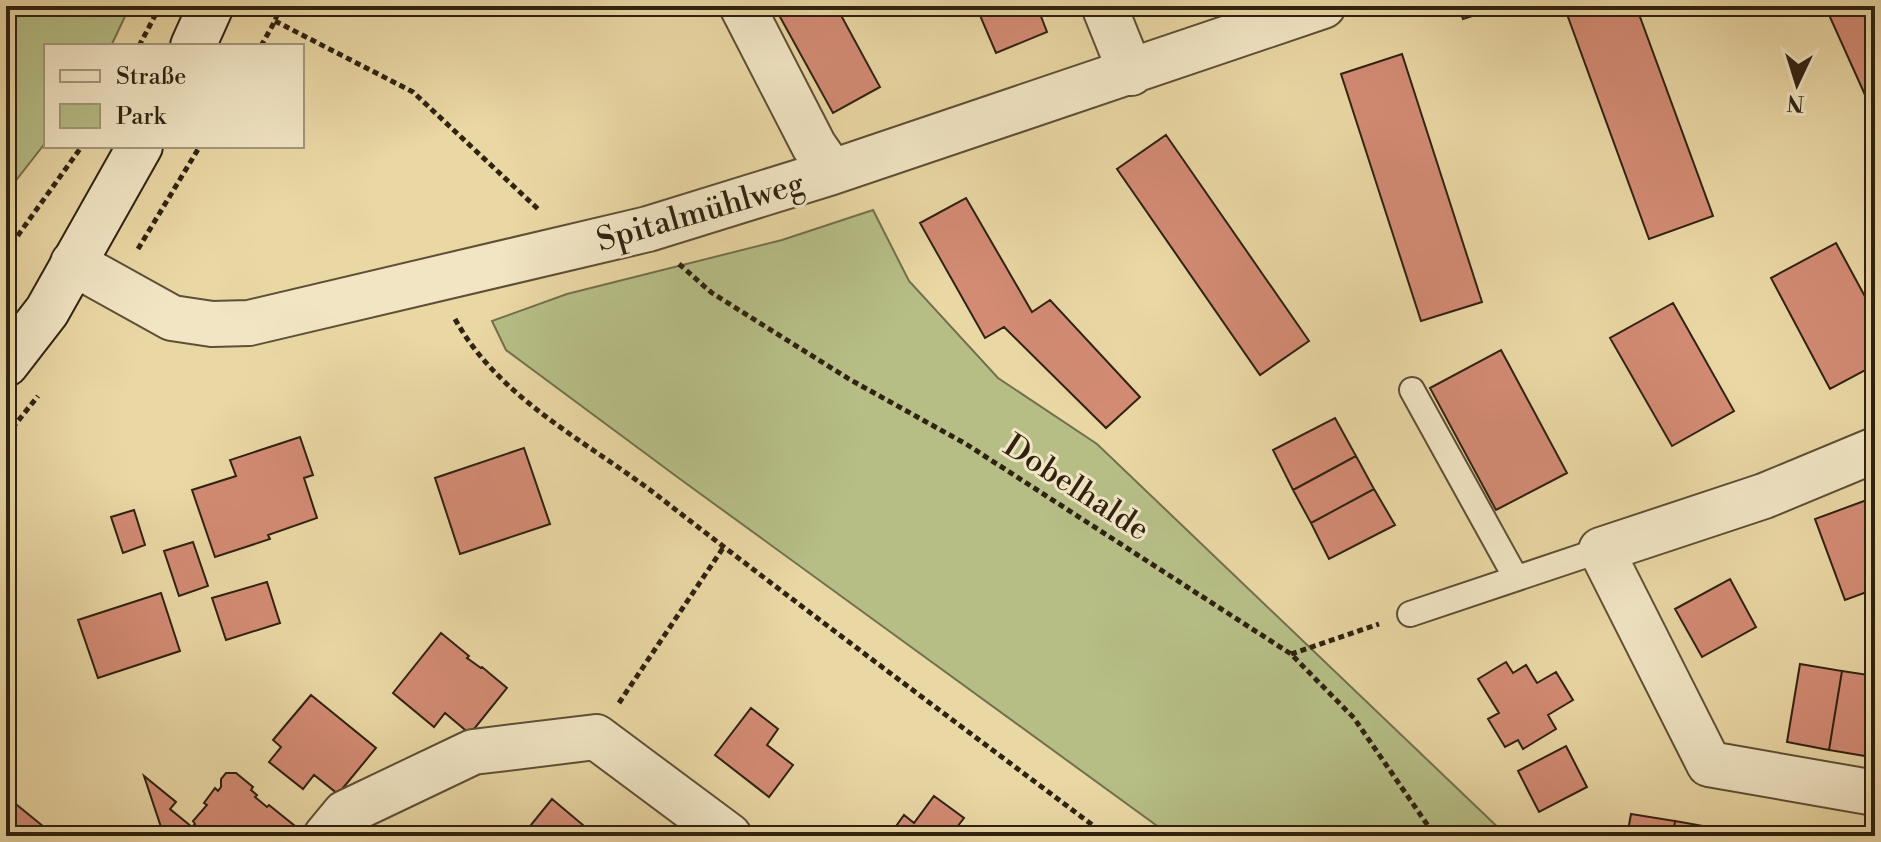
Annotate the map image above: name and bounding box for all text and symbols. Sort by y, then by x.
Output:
legend [44,44,304,148]
north arrow [1757,44,1837,124]
text: Straße [116,62,186,92]
text: N [1785,88,1805,117]
text: Park [116,102,167,132]
street label: Spitalmühlweg [592,163,809,261]
street label: Dobelhalde [996,426,1157,550]

